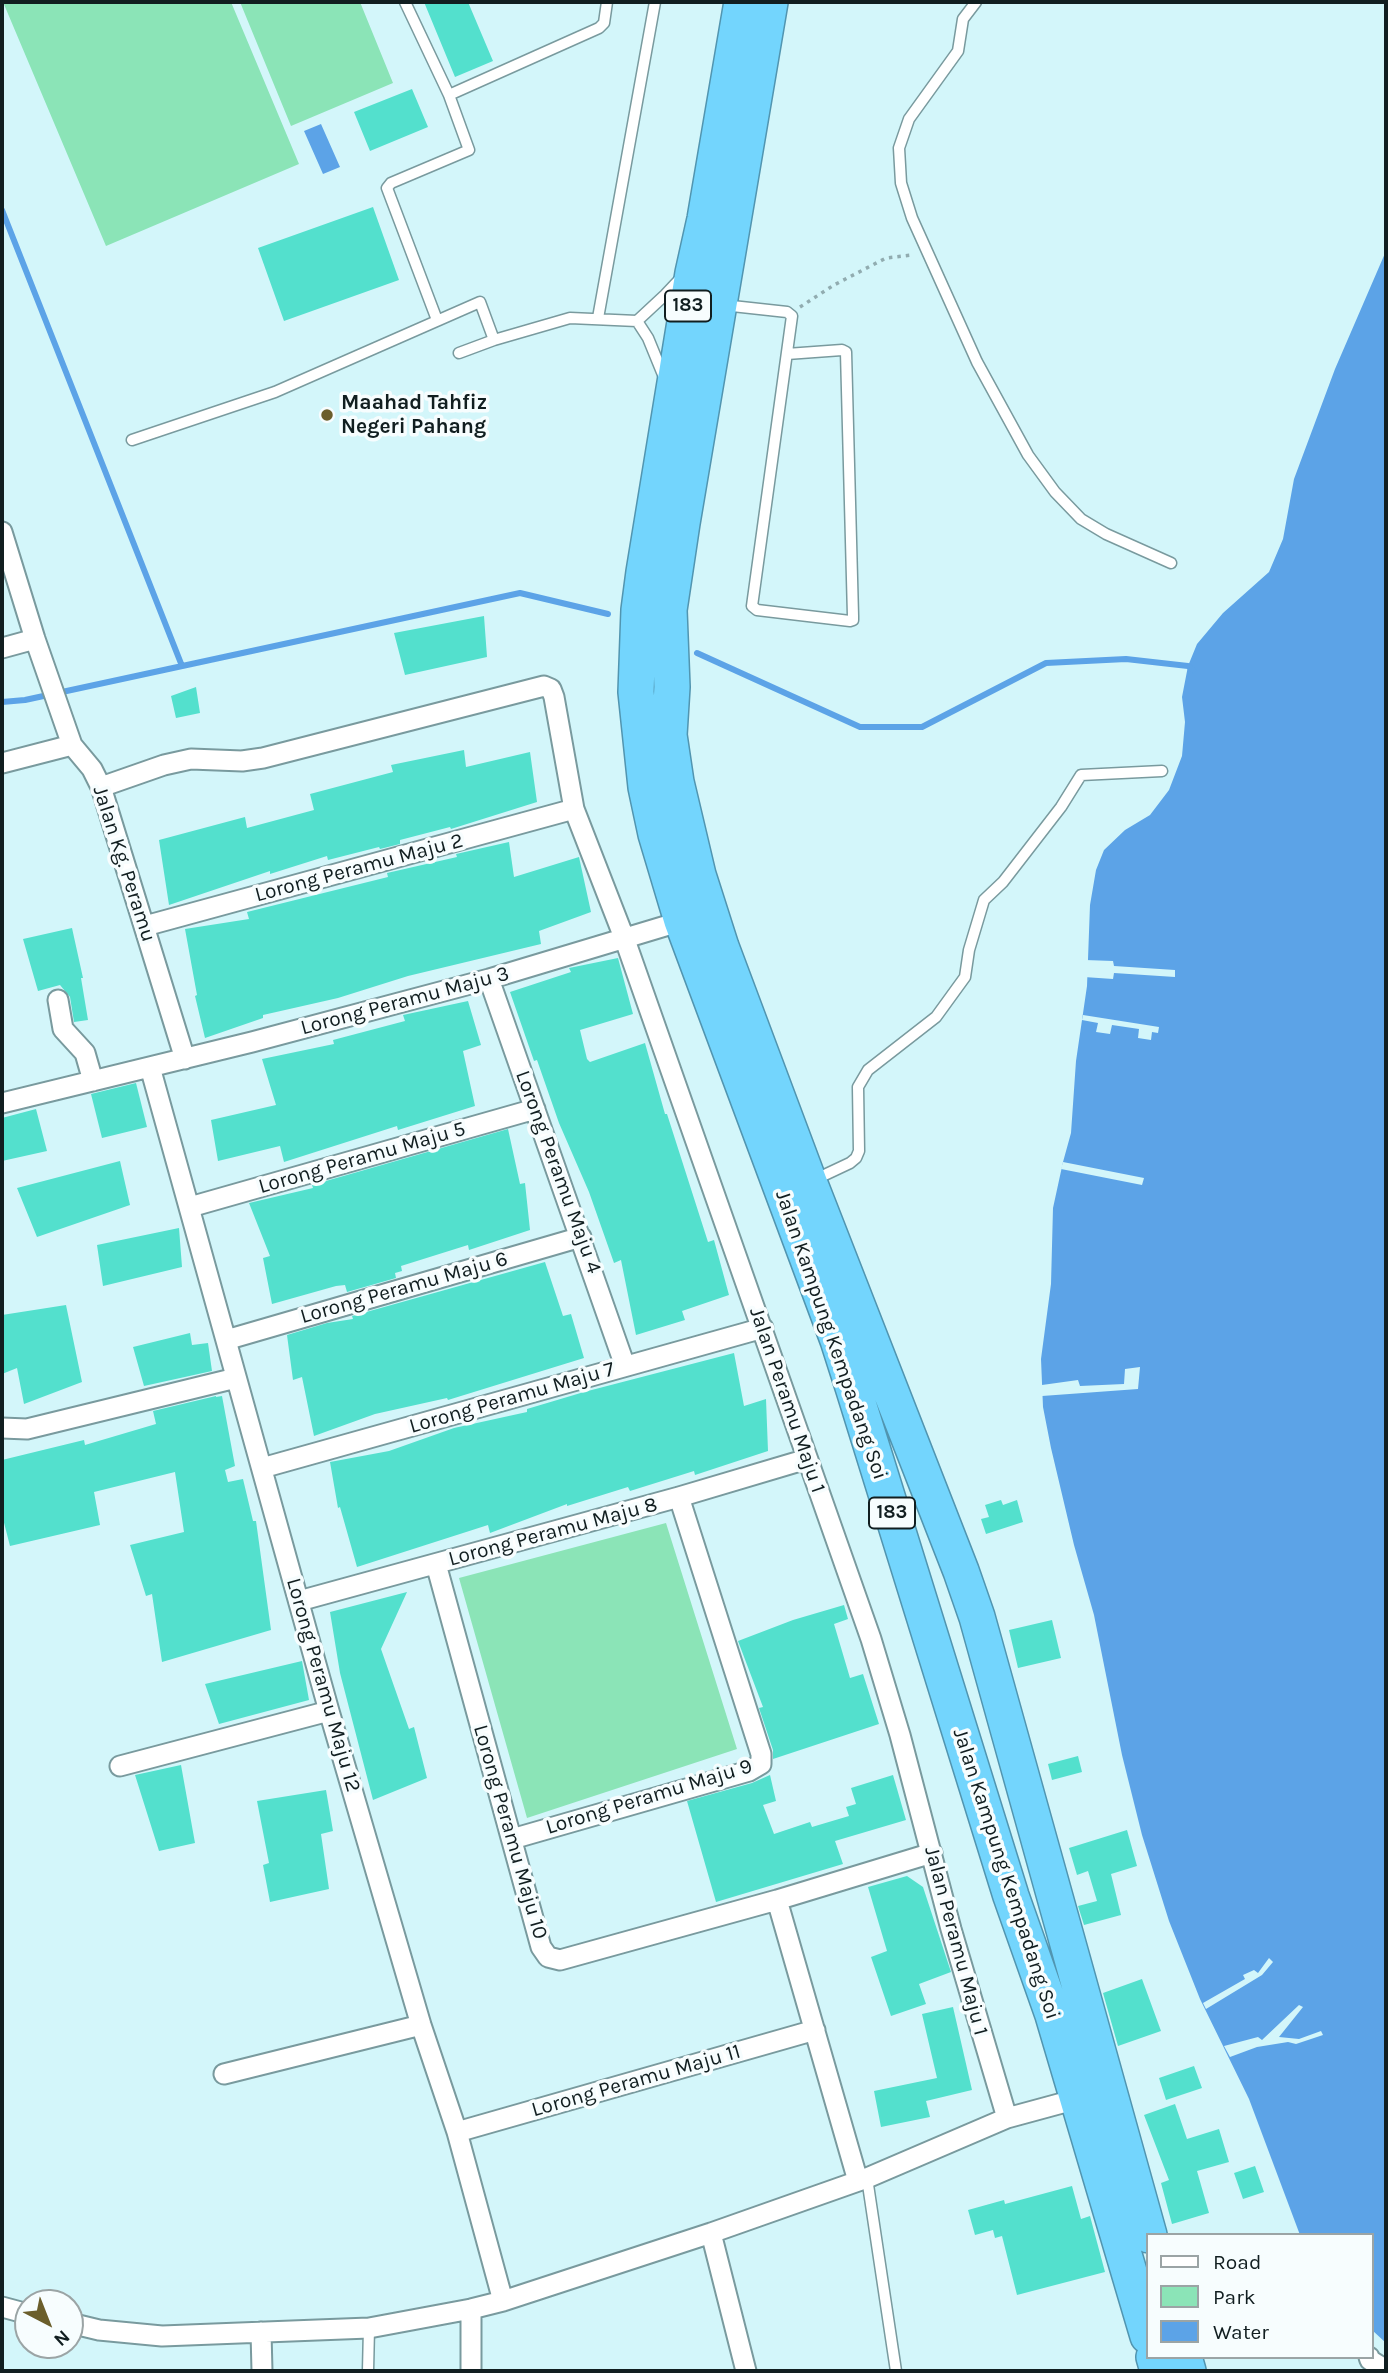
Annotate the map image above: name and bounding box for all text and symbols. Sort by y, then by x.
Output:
road number: 183 [665,290,711,322]
place label: Maahad Tahfiz Negeri Pahang [341,390,487,440]
marker: Maahad Tahfiz Negeri Pahang [319,407,335,423]
street label: Jalan Kg. Peramu [87,783,161,945]
street label: Lorong Peramu Maju 2 [252,828,466,908]
street label: Lorong Peramu Maju 3 [298,961,512,1041]
street label: Lorong Peramu Maju 4 [510,1067,606,1277]
street label: Lorong Peramu Maju 5 [256,1116,468,1200]
street label: Jalan Kampung Kempadang Soi [770,1187,892,1483]
street label: Lorong Peramu Maju 6 [297,1246,511,1330]
street label: Jalan Peramu Maju 1 [743,1304,831,1496]
street label: Lorong Peramu Maju 7 [406,1357,618,1439]
street label: Lorong Peramu Maju 8 [446,1492,660,1572]
road number: 183 [869,1498,915,1528]
street label: Lorong Peramu Maju 12 [280,1575,366,1795]
street label: Lorong Peramu Maju 10 [467,1722,553,1942]
street label: Jalan Kampung Kempadang Soi [947,1725,1065,2023]
street label: Lorong Peramu Maju 9 [543,1754,755,1840]
street label: Jalan Peramu Maju 1 [919,1844,993,2038]
street label: Lorong Peramu Maju 11 [529,2039,743,2123]
legend [1146,2233,1374,2359]
text: Road [1213,2250,1261,2274]
text: Park [1213,2285,1256,2309]
north arrow [14,2289,84,2359]
text: Water [1213,2320,1269,2344]
text: N [49,2325,74,2351]

